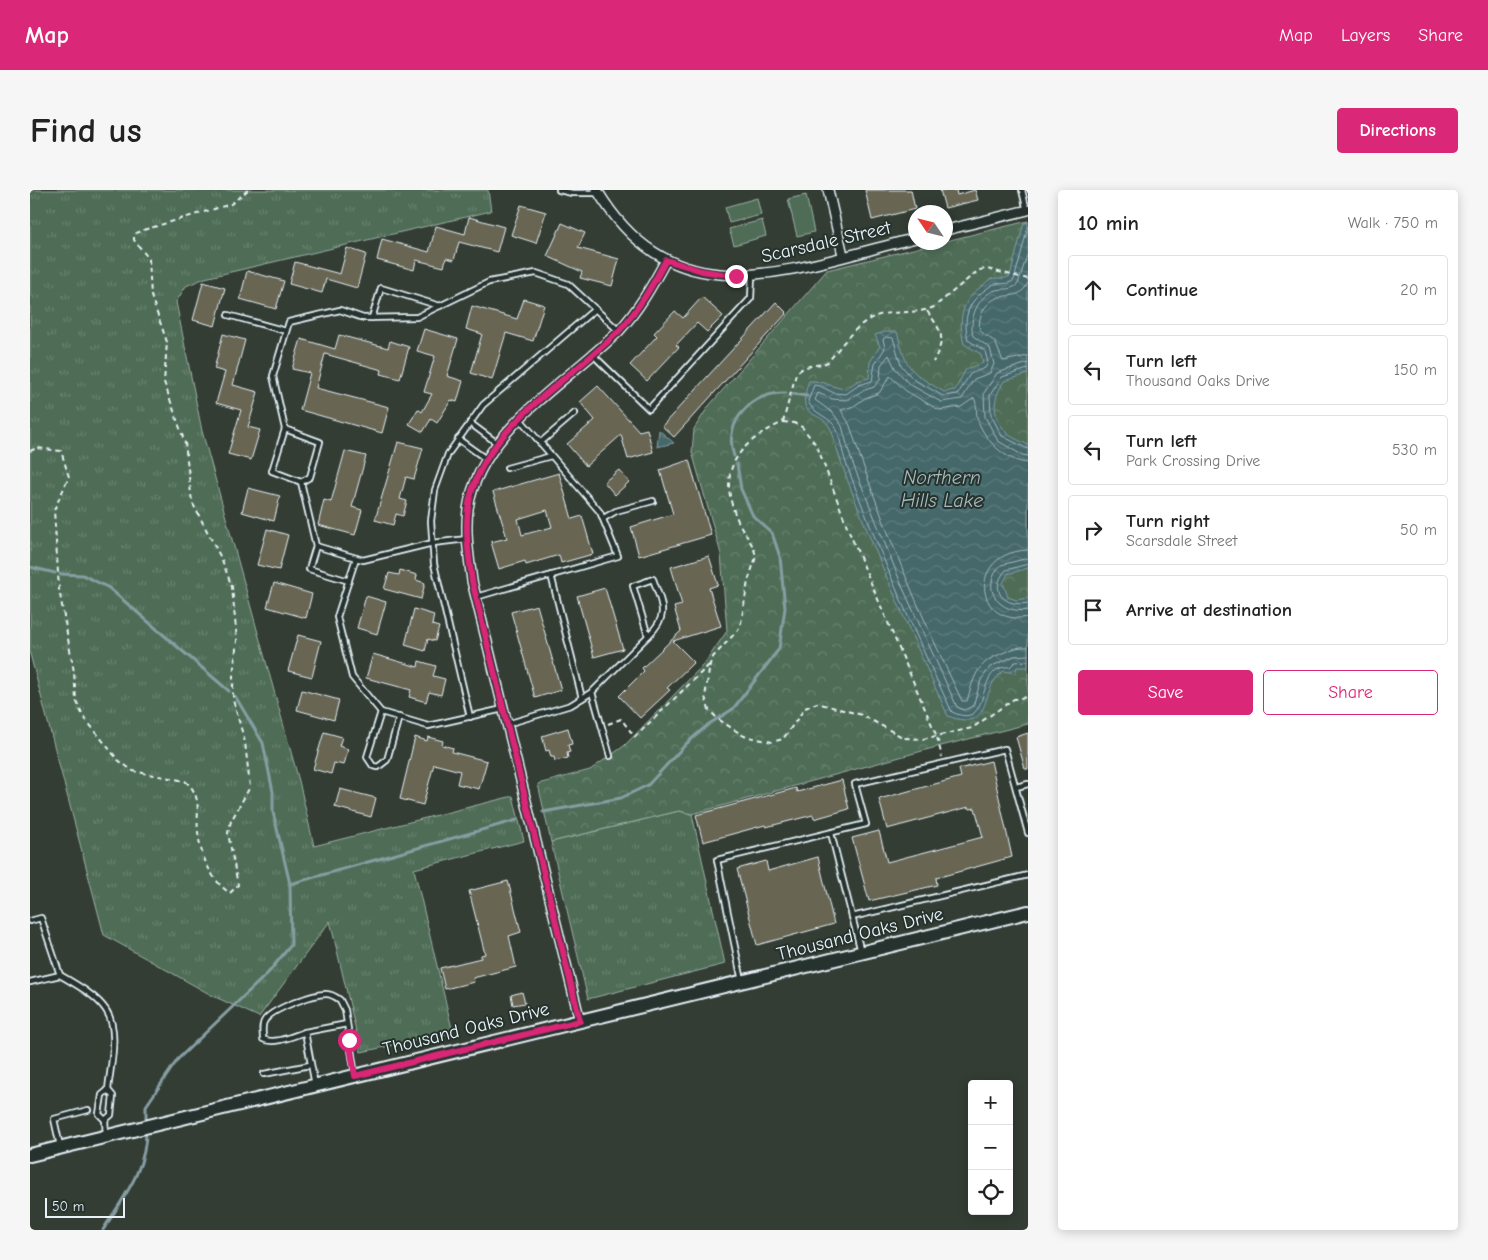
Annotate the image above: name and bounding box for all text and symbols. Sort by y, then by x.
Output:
text: Map [25,21,69,49]
text: Map [1279,25,1313,46]
text: Layers [1341,25,1390,46]
text: Share [1418,25,1463,46]
button: Directions [1337,108,1458,153]
text: Find us [30,110,142,151]
north arrow [908,205,953,250]
text: 10 min [1078,211,1139,235]
text: Walk · 750 m [1348,214,1438,232]
street label: Scarsdale Street [759,216,893,268]
route end [725,265,748,288]
icon: ahead [1079,276,1107,304]
text: Continue [1126,279,1198,301]
text: 20 m [1400,281,1437,299]
text: Turn left [1126,350,1197,372]
icon: left [1079,356,1107,384]
text: 150 m [1394,361,1437,379]
text: Thousand Oaks Drive [1126,372,1270,390]
text: Turn left [1126,430,1197,452]
icon: left [1079,436,1107,464]
text: 530 m [1392,441,1437,459]
text: Park Crossing Drive [1126,452,1260,470]
water label: Northern Hills Lake [901,466,983,512]
text: Turn right [1126,510,1210,532]
icon: right [1079,516,1107,544]
text: 50 m [1400,521,1437,539]
text: Scarsdale Street [1126,532,1237,550]
icon: arrive [1079,596,1107,624]
text: Arrive at destination [1126,599,1292,621]
button: Save [1078,670,1253,715]
button: Share [1263,670,1438,715]
street label: Thousand Oaks Drive [774,903,946,965]
street label: Thousand Oaks Drive [380,998,552,1060]
route start [338,1029,361,1052]
map controls [968,1080,1013,1215]
button: + [968,1080,1013,1125]
button: − [968,1125,1013,1170]
button: locate [968,1170,1013,1215]
scale bar [45,1195,125,1218]
text: 50 m [52,1198,84,1215]

